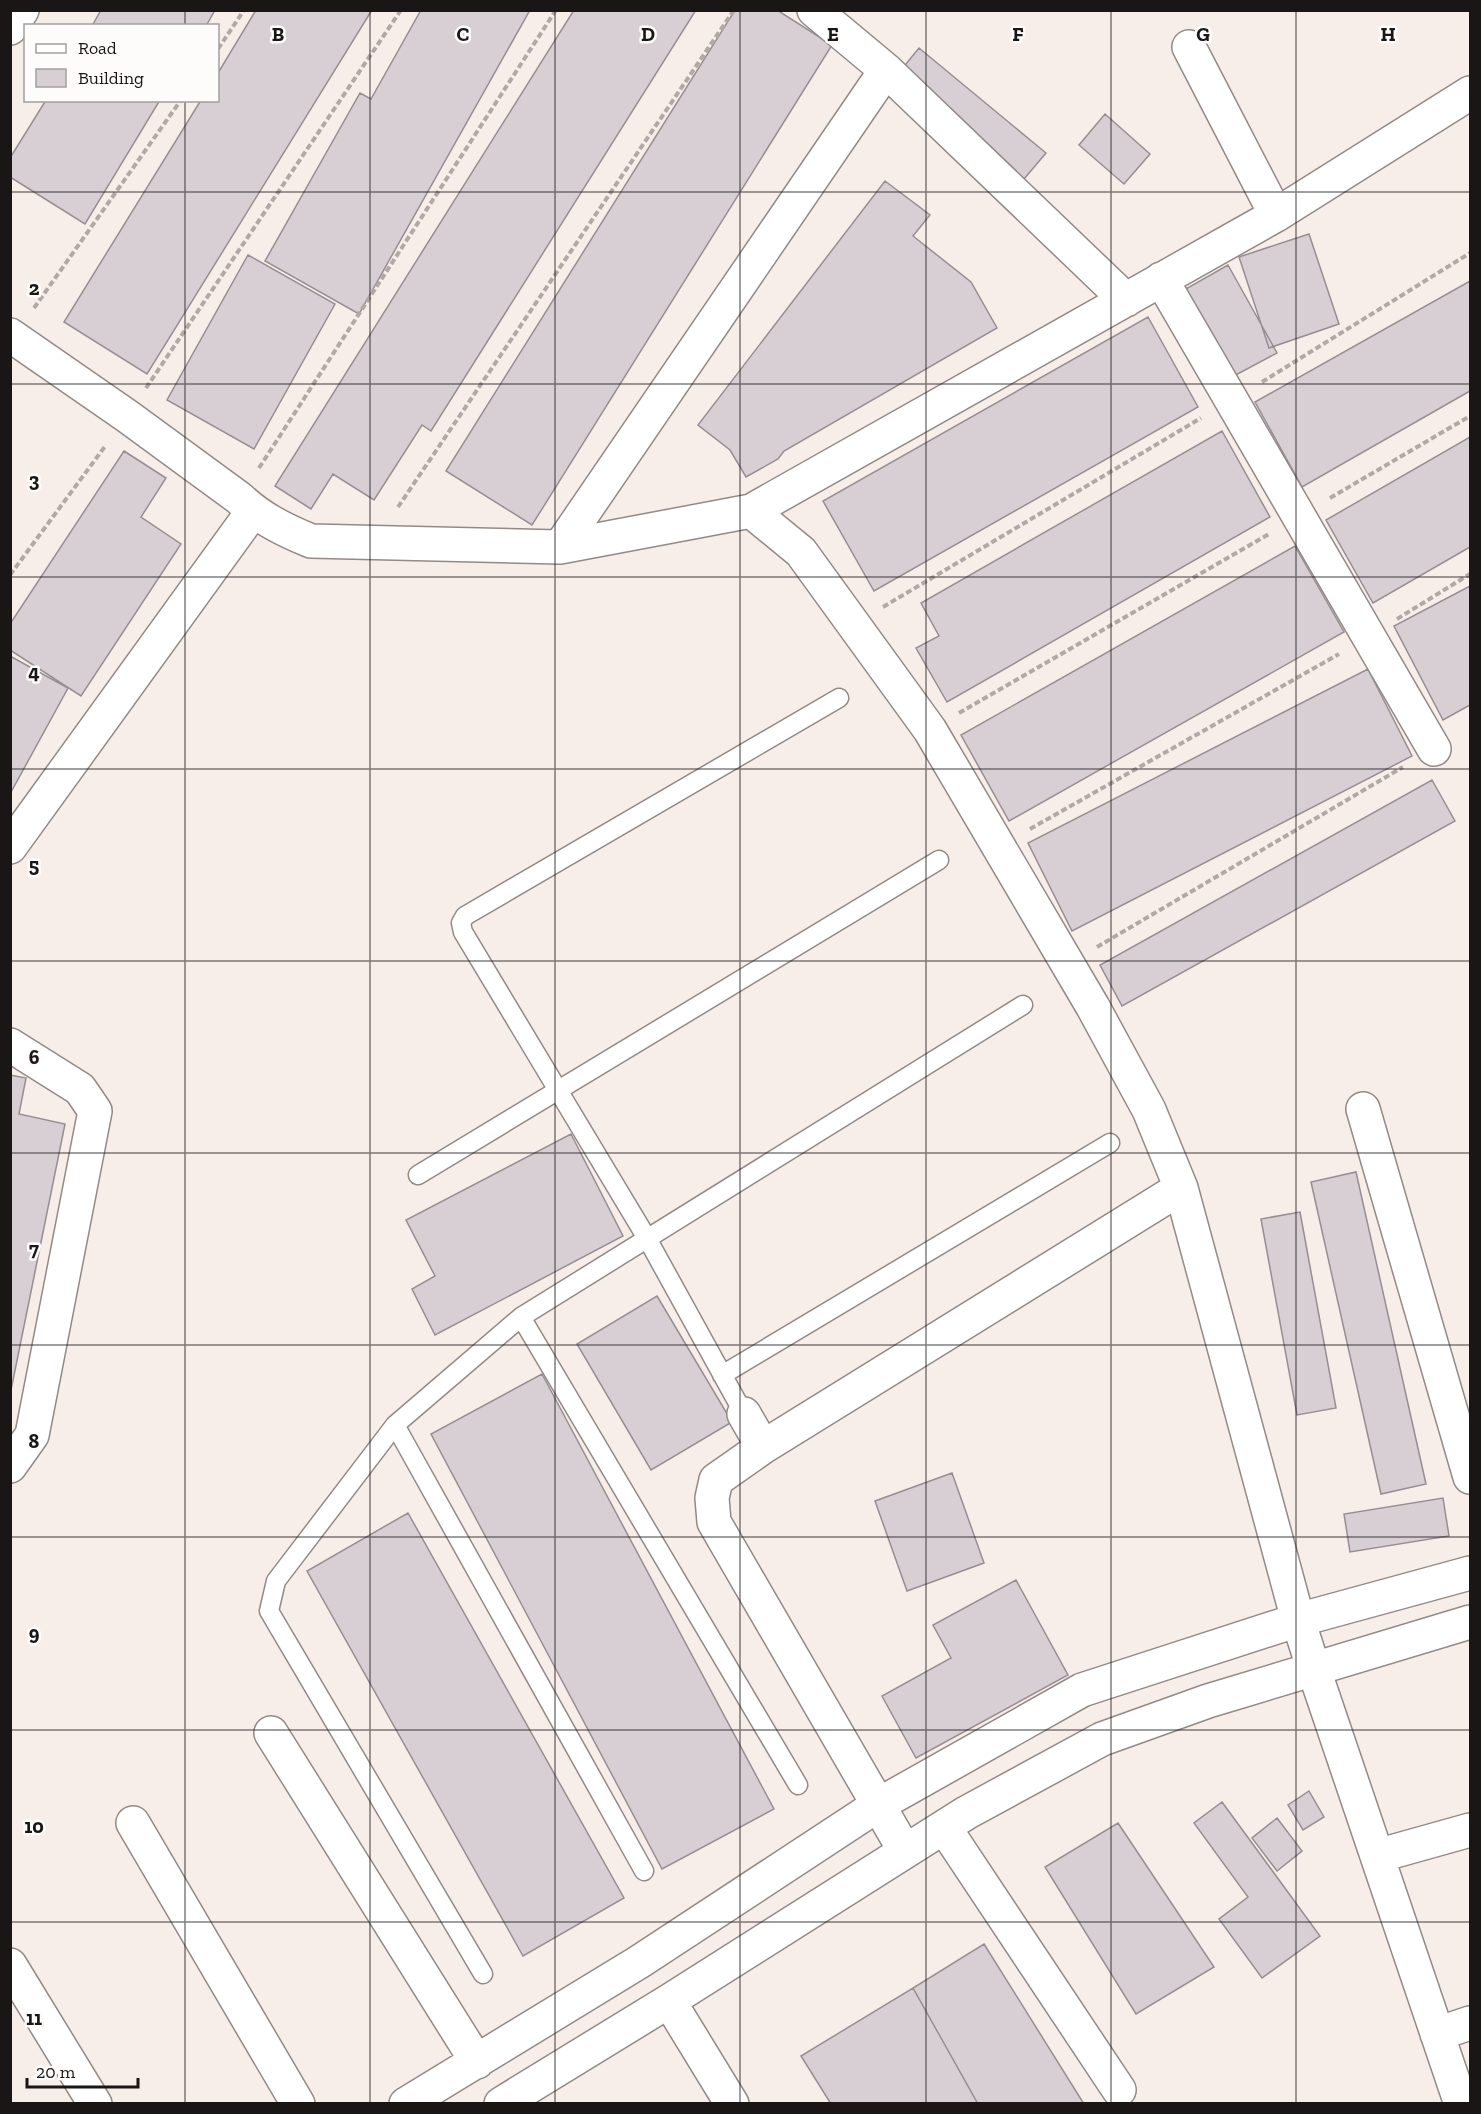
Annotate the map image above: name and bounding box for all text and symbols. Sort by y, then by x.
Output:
text: B [272,22,284,46]
text: C [457,22,470,46]
text: D [641,22,655,46]
text: E [827,22,839,46]
text: F [1012,22,1024,46]
text: G [1196,22,1210,46]
text: H [1380,22,1396,46]
legend [24,24,219,102]
text: Road [78,37,117,59]
text: Building [78,67,144,89]
text: 2 [29,276,40,300]
text: 3 [29,468,40,492]
text: 4 [28,660,40,684]
text: 5 [29,853,39,877]
text: 6 [29,1045,40,1069]
text: 7 [29,1237,39,1261]
text: 8 [29,1429,40,1453]
text: 9 [29,1621,40,1645]
text: 10 [24,1814,44,1838]
text: 11 [26,2006,42,2030]
scale bar [27,2051,138,2089]
text: 20 m [36,2061,76,2083]

